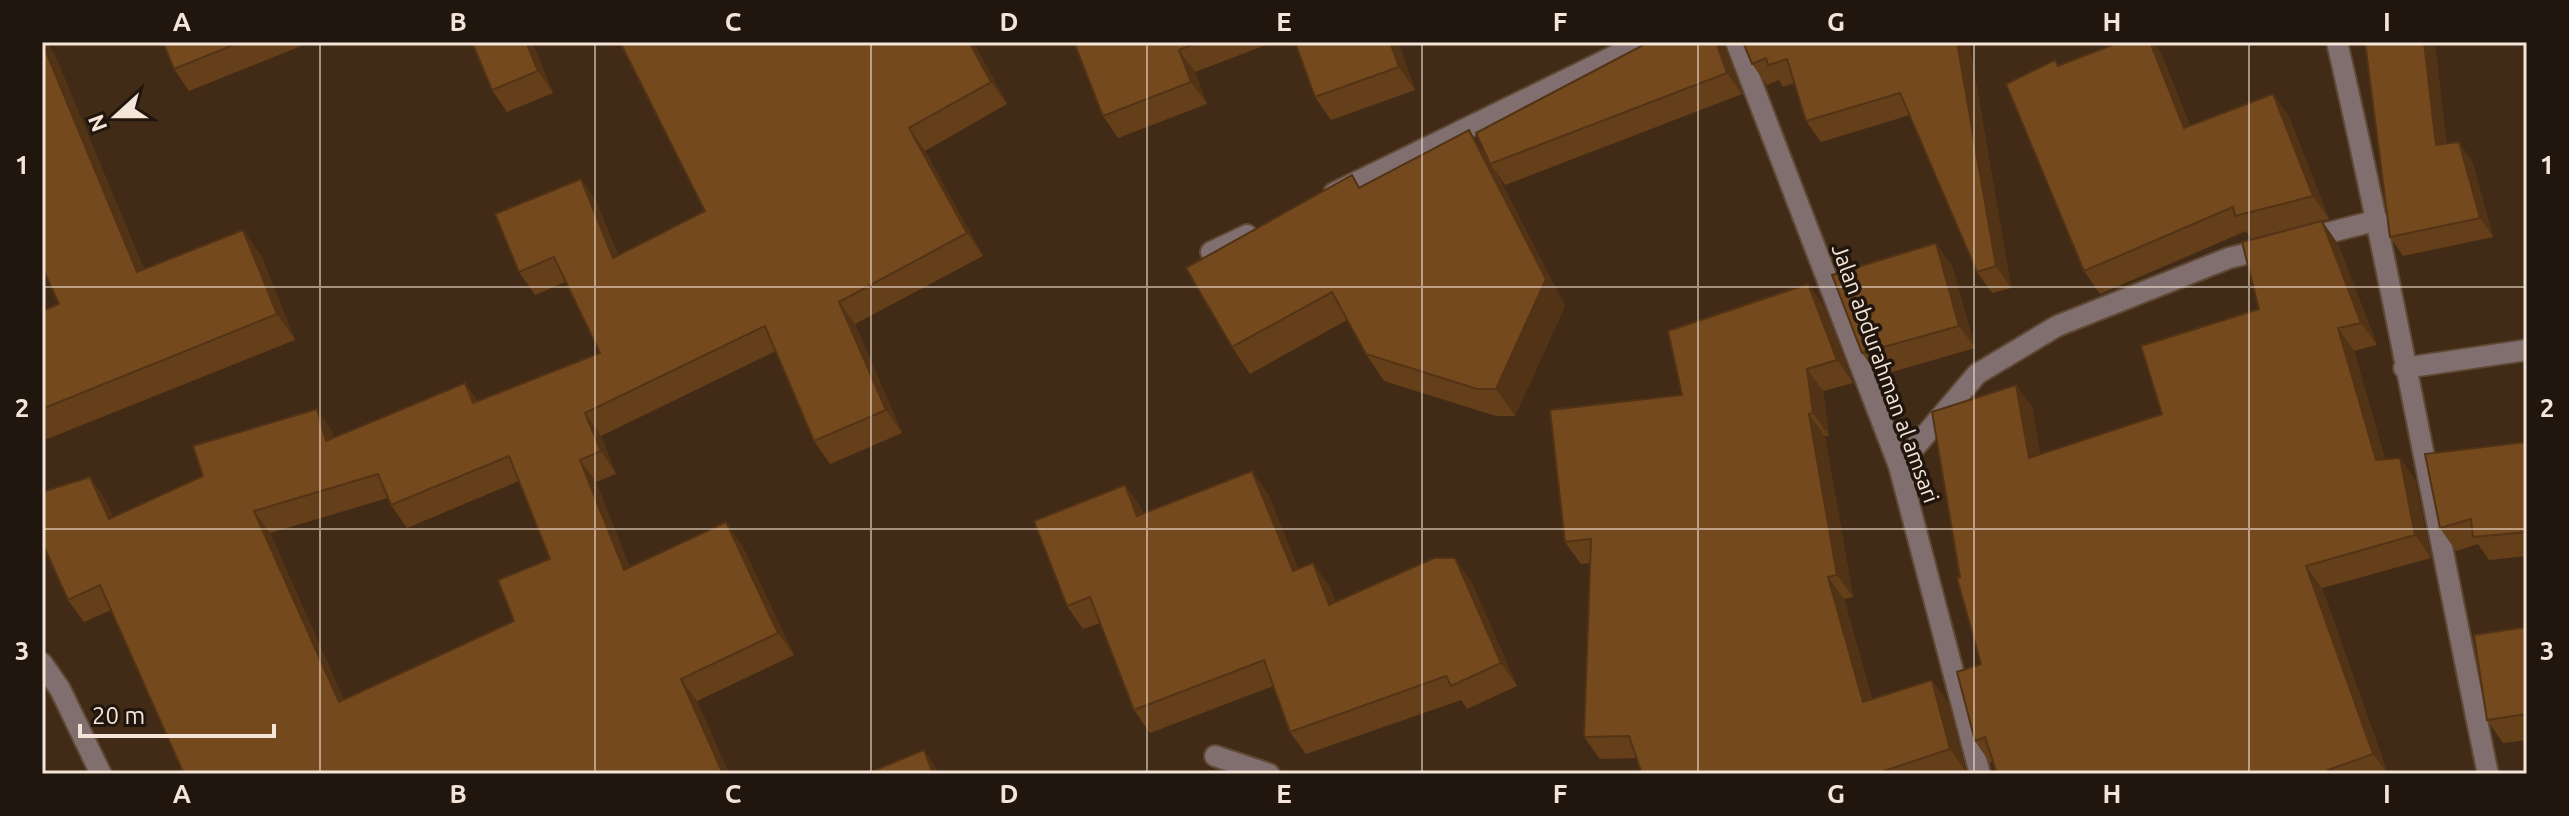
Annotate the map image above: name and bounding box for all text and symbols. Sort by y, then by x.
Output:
text: A [173,7,192,36]
text: B [449,7,467,36]
text: C [725,7,742,36]
text: D [1000,7,1018,36]
text: E [1276,7,1292,36]
text: F [1553,7,1567,36]
text: G [1827,7,1845,36]
text: H [2103,7,2121,36]
text: I [2383,7,2391,36]
north arrow [76,76,156,156]
text: N [82,111,111,135]
text: 1 [15,150,29,179]
text: 1 [2540,150,2554,179]
street label: Jalan abdurahman al amsari [1827,240,1945,506]
text: 2 [15,393,29,422]
text: 2 [2540,393,2554,422]
text: 3 [15,636,29,665]
text: 3 [2540,636,2554,665]
scale bar [80,688,274,738]
text: 20 m [92,702,145,729]
text: A [173,779,192,808]
text: B [449,779,467,808]
text: C [725,779,742,808]
text: D [1000,779,1018,808]
text: E [1276,779,1292,808]
text: F [1553,779,1567,808]
text: G [1827,779,1845,808]
text: H [2103,779,2121,808]
text: I [2383,779,2391,808]

